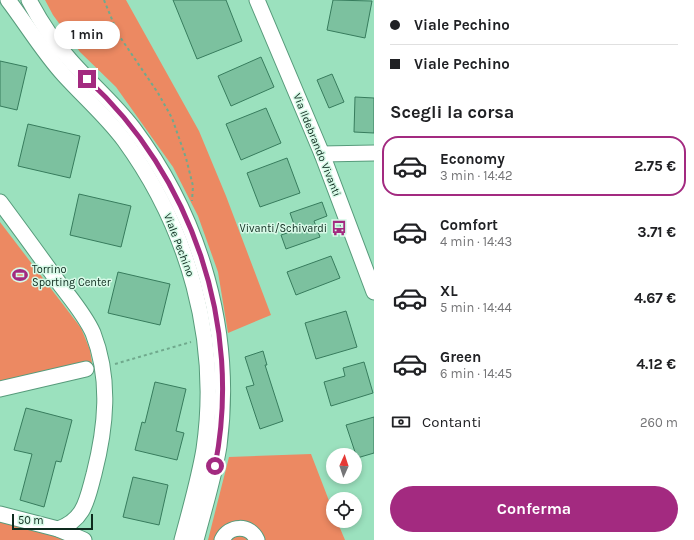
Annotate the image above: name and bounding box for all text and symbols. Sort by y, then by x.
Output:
text: Viale Pechino [414,16,510,34]
callout: 1 min [54,21,120,49]
text: 1 min [71,27,103,42]
text: Viale Pechino [414,55,510,73]
route end [78,70,96,88]
street label: Via Ildebrando Vivanti [290,92,344,198]
text: Scegli la corsa [390,101,514,123]
icon: car [392,148,428,184]
text: Economy [440,150,505,168]
text: 2.75 € [634,157,676,175]
text: 3 min · 14:42 [440,168,513,183]
street label: Viale Pechino [161,211,197,279]
icon: car [392,214,428,250]
text: Comfort [440,216,498,234]
bus stop icon: Vivanti/Schivardi [330,219,348,237]
place label: Vivanti/Schivardi [240,222,327,235]
text: 3.71 € [637,223,676,241]
text: 4 min · 14:43 [440,234,512,249]
place label: Torrino Sporting Center [32,263,111,289]
sports icon: Torrino Sporting Center [11,266,29,284]
icon: car [392,280,428,316]
text: XL [440,282,458,300]
text: 4.67 € [634,289,676,307]
text: 5 min · 14:44 [440,300,512,315]
icon: car [392,346,428,382]
text: Green [440,348,481,366]
text: 4.12 € [636,355,676,373]
text: 6 min · 14:45 [440,366,512,381]
icon: cash [390,411,412,433]
text: Contanti [422,413,482,431]
text: 260 m [640,415,678,430]
north arrow [326,448,362,484]
map controls [326,448,362,528]
route start [206,457,224,475]
button: Conferma [390,486,678,532]
button: locate [326,492,362,528]
scale bar [12,512,93,531]
text: 50 m [18,514,44,527]

